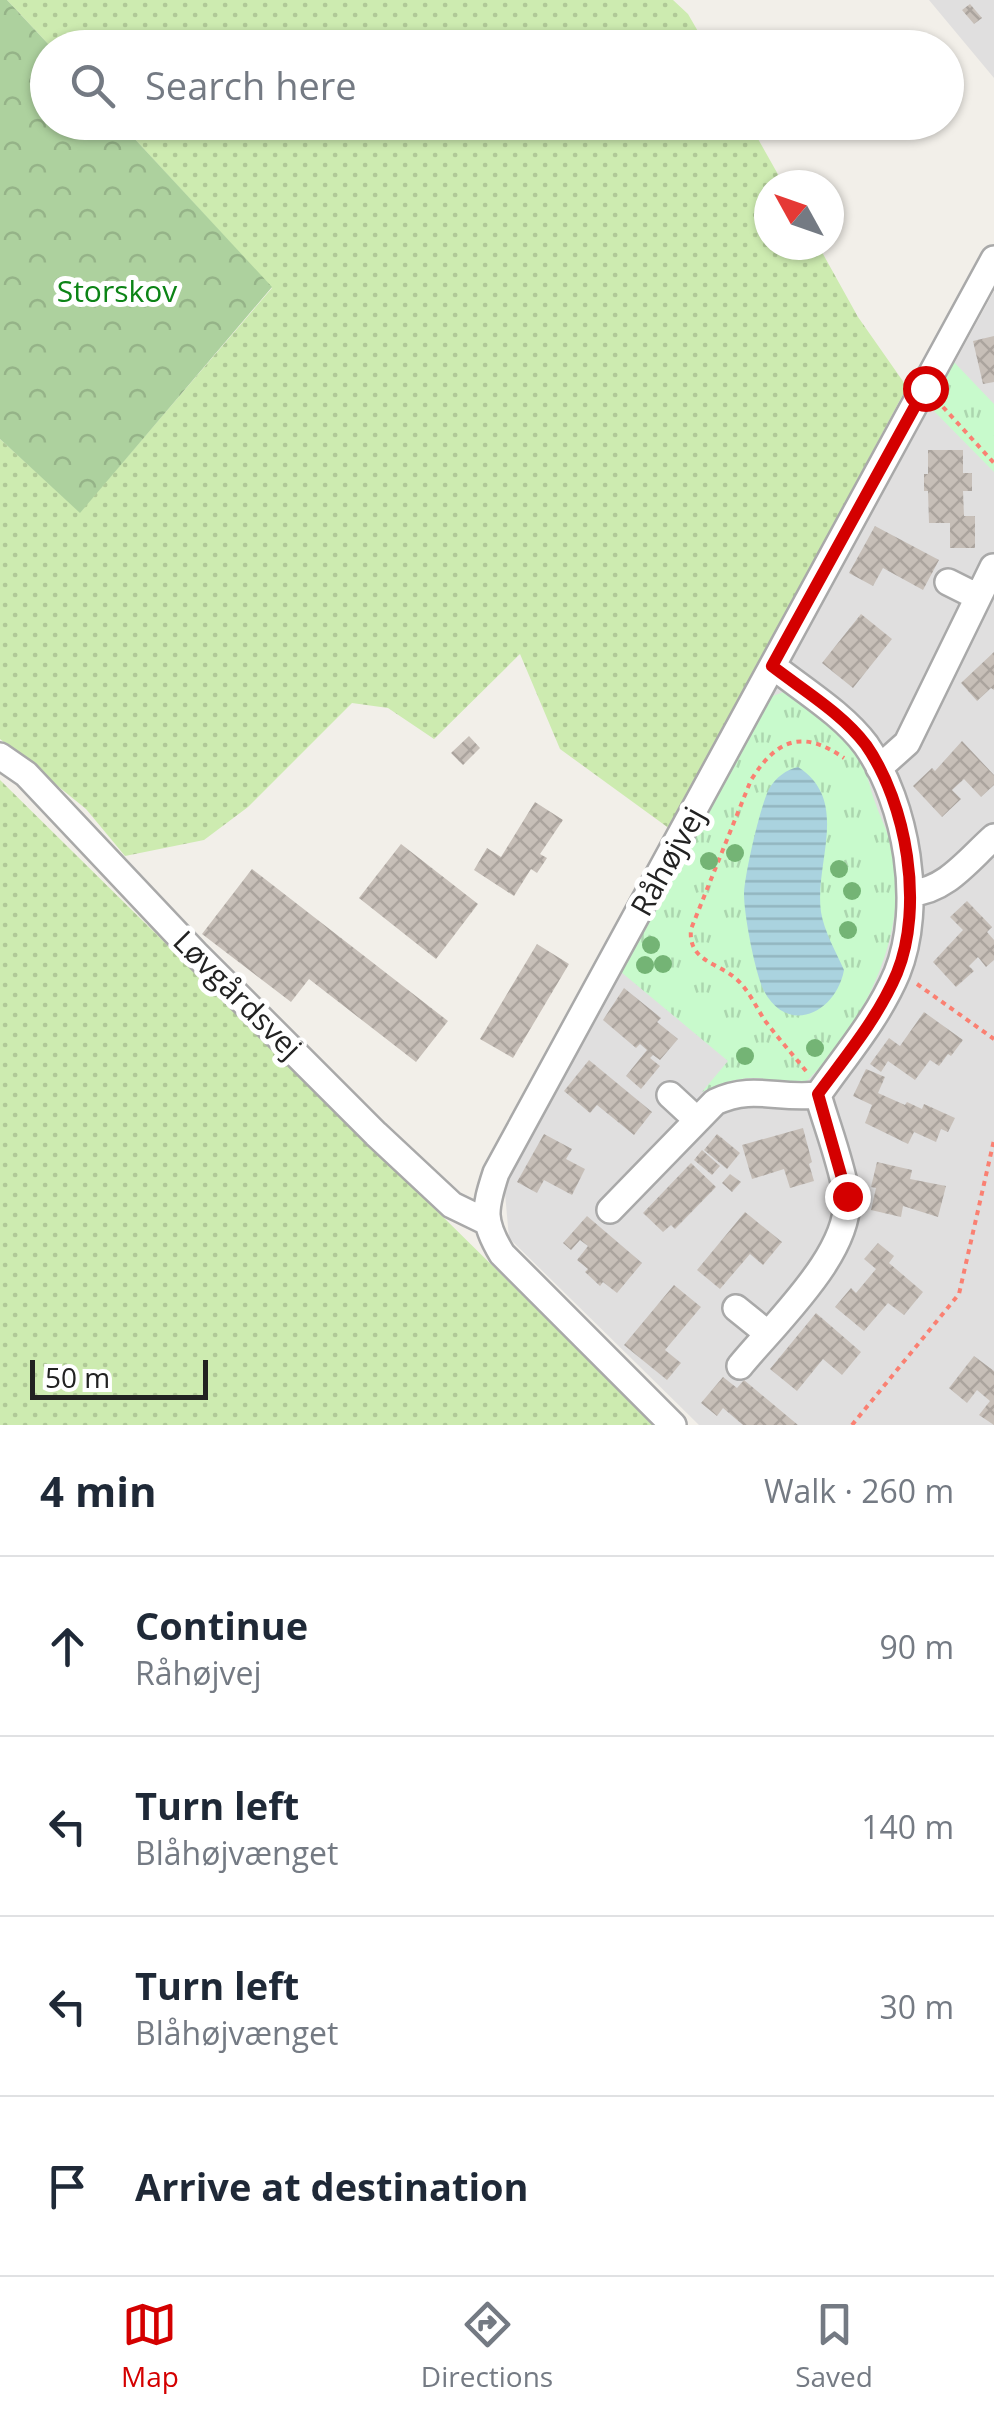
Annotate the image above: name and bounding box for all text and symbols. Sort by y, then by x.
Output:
search box [30,30,964,140]
icon: search [65,58,120,113]
text: Search here [145,59,357,111]
north arrow [754,170,844,260]
park label: Storskov [57,270,177,311]
route start [903,366,949,412]
street label: Råhøjvej [620,799,714,923]
street label: Løvgårdsvej [165,921,311,1067]
route end [825,1174,871,1220]
scale bar [30,1355,208,1400]
text: 50 m [45,1358,110,1396]
text: 4 min [40,1462,157,1519]
text: Walk · 260 m [764,1469,954,1512]
text: Continue [135,1599,308,1651]
icon: ahead [40,1619,95,1674]
text: 90 m [879,1625,954,1668]
text: Råhøjvej [135,1651,262,1694]
text: Turn left [135,1779,299,1831]
icon: left [40,1799,95,1854]
text: 140 m [861,1805,954,1848]
text: Blåhøjvænget [135,1831,338,1874]
text: Turn left [135,1959,299,2011]
icon: left [40,1979,95,2034]
text: 30 m [879,1985,954,2028]
text: Blåhøjvænget [135,2011,338,2054]
icon: arrive [40,2159,95,2214]
text: Arrive at destination [135,2160,529,2212]
tab: Map [121,2297,179,2395]
tab: Directions [421,2297,553,2395]
tab: Saved [795,2297,873,2395]

